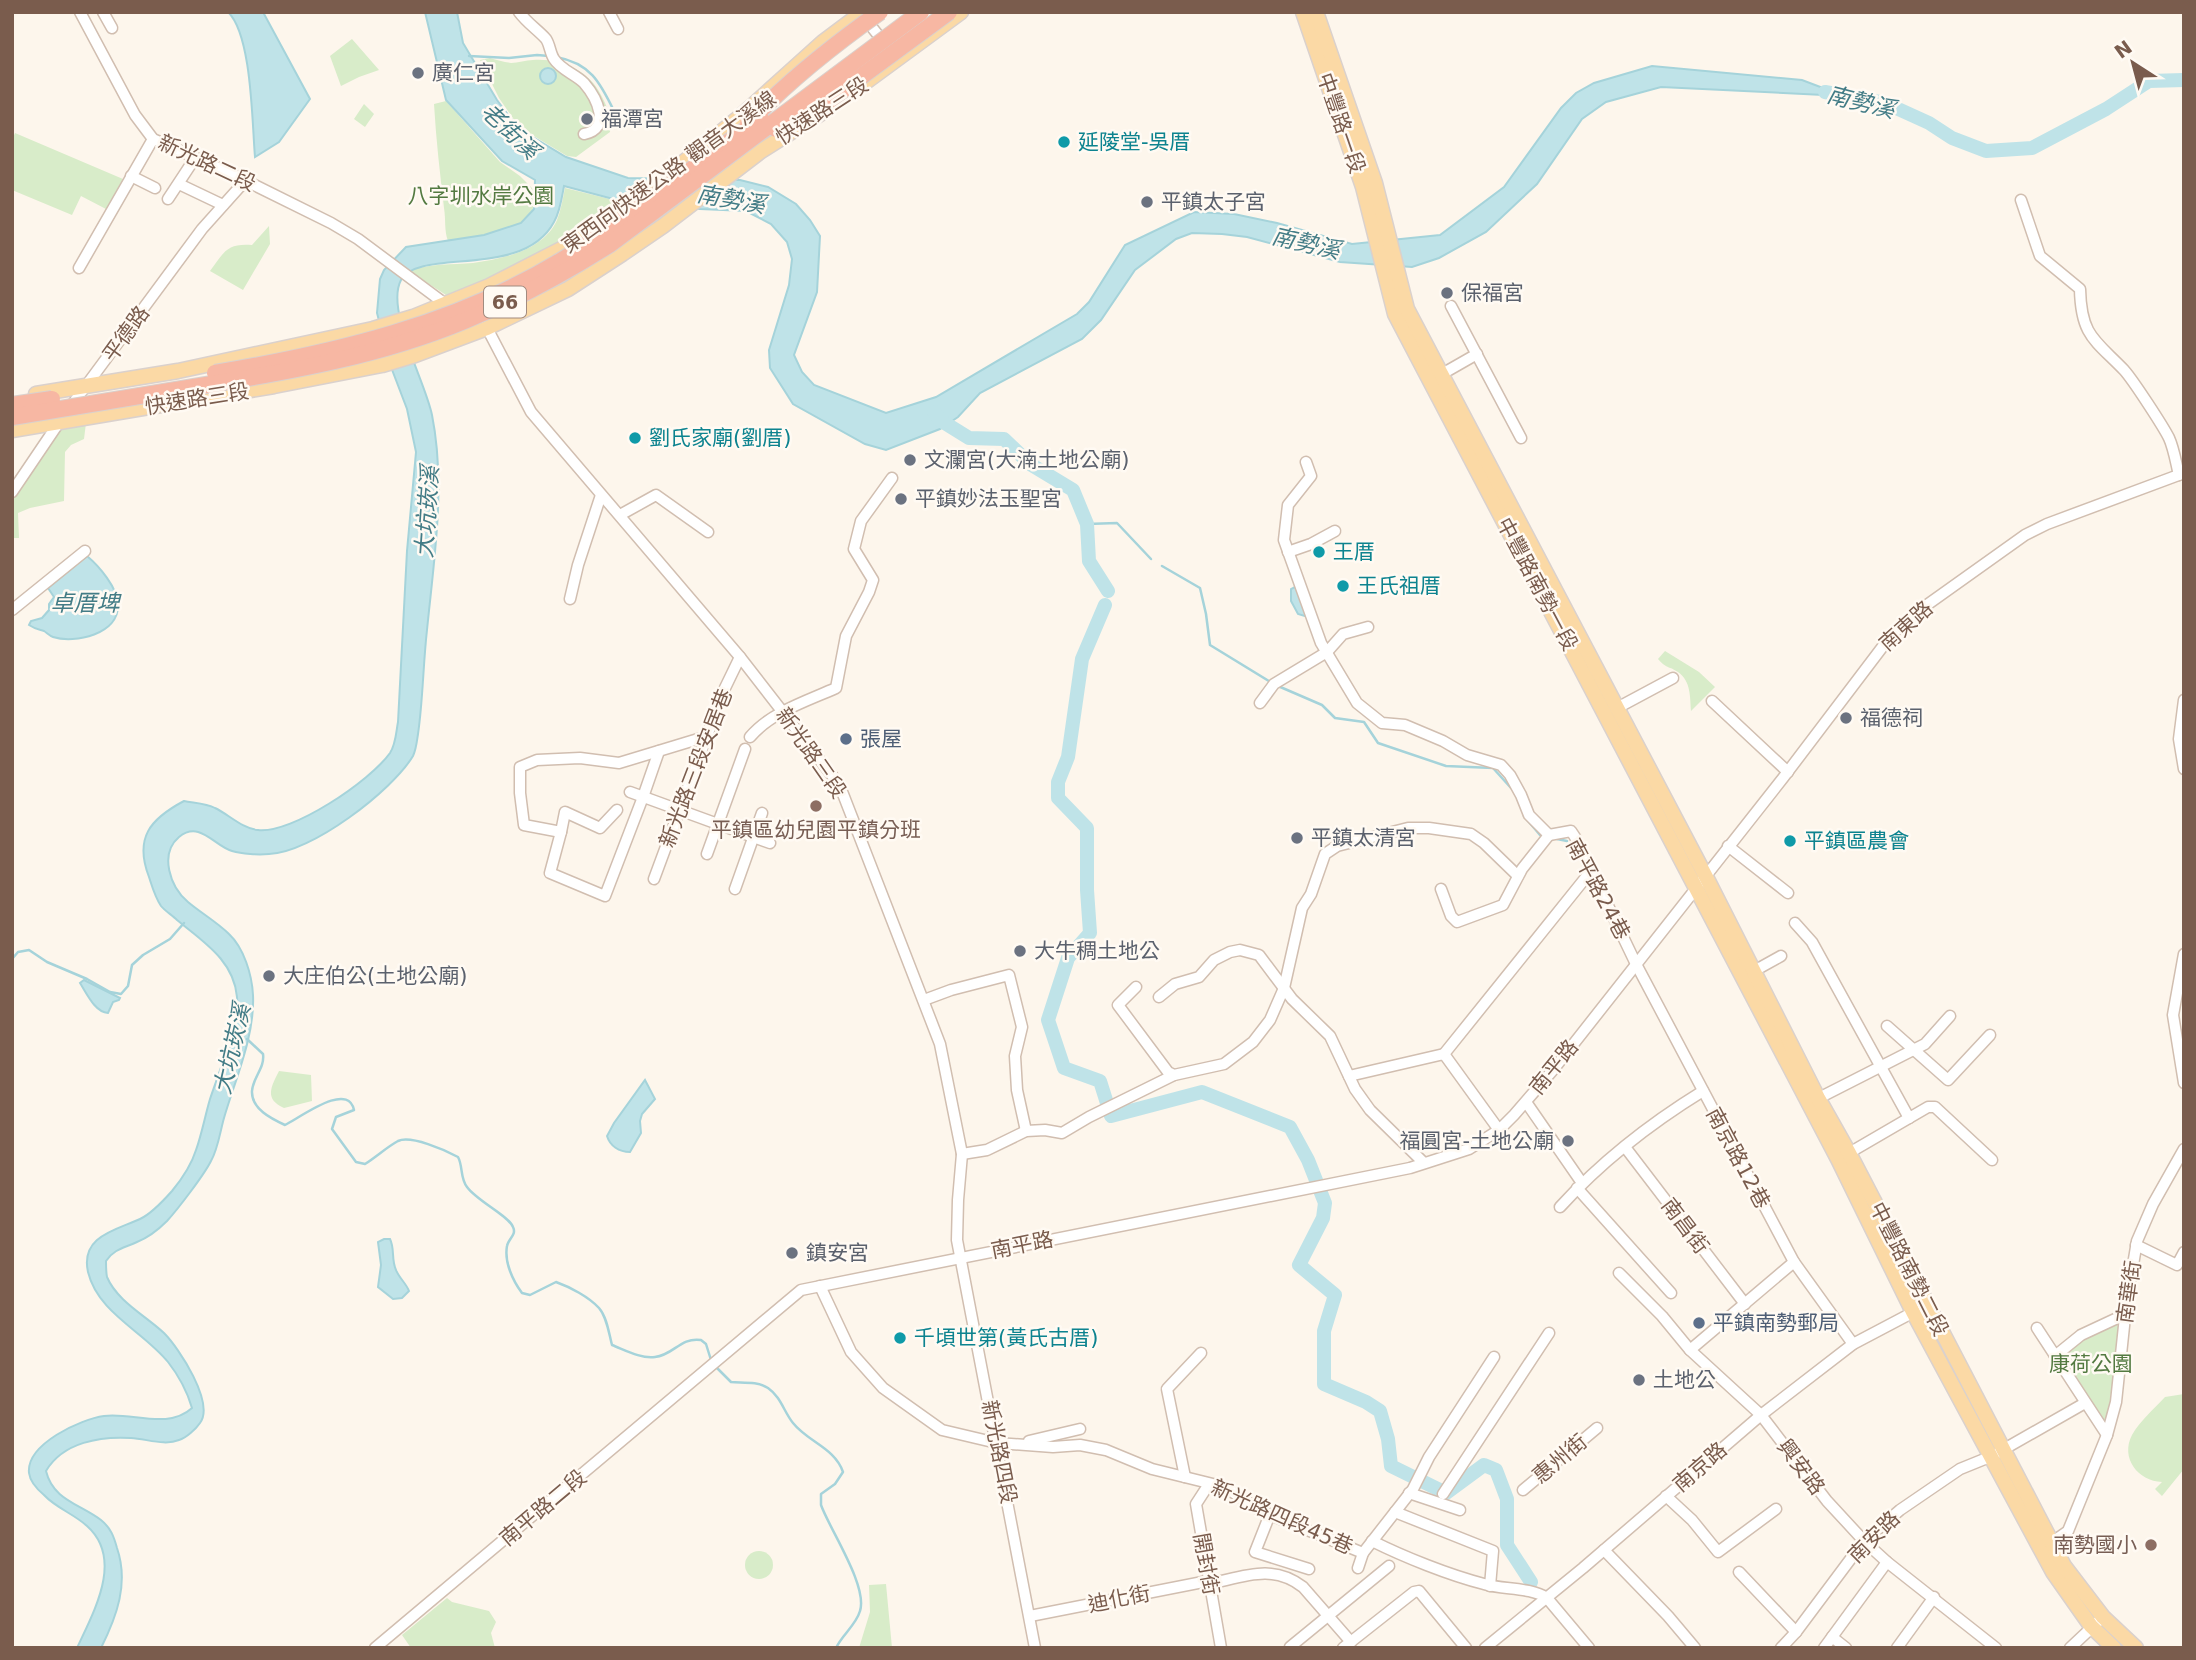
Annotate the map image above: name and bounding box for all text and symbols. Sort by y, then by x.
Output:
north arrow [2098,28,2168,98]
text: N [2110,36,2136,63]
place label: 廣仁宮 [432,61,495,85]
marker: 廣仁宮 [410,65,426,81]
street label: 中豐路一段 [1313,69,1369,177]
street label: 快速路三段 [771,72,873,150]
water label: 南勢溪 [1824,81,1901,124]
street label: 東西向快速公路 觀音大溪線 [557,86,781,258]
water label: 老街溪 [476,98,546,166]
place label: 福潭宮 [601,107,664,131]
marker: 福潭宮 [579,111,595,127]
street label: 新光路二段 [154,130,260,196]
place label: 延陵堂-吳厝 [1078,130,1191,154]
marker: 延陵堂-吳厝 [1056,134,1072,150]
water label: 南勢溪 [695,180,770,218]
park label: 八字圳水岸公園 [408,184,555,208]
place label: 平鎮太子宮 [1161,190,1266,214]
marker: 平鎮太子宮 [1139,194,1155,210]
water label: 南勢溪 [1269,223,1345,264]
place label: 保福宮 [1461,281,1524,305]
marker: 保福宮 [1439,285,1455,301]
road number: 66 [484,286,526,318]
street label: 平德路 [98,301,154,367]
street label: 快速路三段 [143,379,251,419]
place label: 劉氏家廟(劉厝) [649,426,791,450]
marker: 劉氏家廟(劉厝) [627,430,643,446]
place label: 文瀾宮(大湳土地公廟) [924,448,1129,472]
marker: 文瀾宮(大湳土地公廟) [902,452,918,468]
water label: 大坑崁溪 [411,462,443,559]
place label: 平鎮妙法玉聖宮 [915,487,1062,511]
marker: 平鎮妙法玉聖宮 [893,491,909,507]
street label: 中豐路南勢一段 [1492,513,1582,655]
place label: 王厝 [1333,540,1375,564]
marker: 王厝 [1311,544,1327,560]
place label: 王氏祖厝 [1357,574,1441,598]
marker: 王氏祖厝 [1335,578,1351,594]
water label: 卓厝埤 [51,590,123,616]
street label: 南東路 [1875,596,1937,656]
street label: 新光路三段安居巷 [655,685,737,851]
street label: 新光路三段 [771,703,851,803]
place label: 福德祠 [1860,706,1923,730]
marker: 福德祠 [1838,710,1854,726]
place label: 張屋 [860,727,902,751]
marker: 張屋 [838,731,854,747]
marker: 平鎮區幼兒園平鎮分班 [808,798,824,814]
place label: 平鎮區幼兒園平鎮分班 [711,818,921,842]
place label: 平鎮太清宮 [1311,826,1416,850]
place label: 平鎮區農會 [1804,829,1909,853]
marker: 平鎮太清宮 [1289,830,1305,846]
marker: 平鎮區農會 [1782,833,1798,849]
street label: 南平路24巷 [1561,834,1635,944]
place label: 大牛稠土地公 [1034,939,1160,963]
marker: 大牛稠土地公 [1012,943,1028,959]
place label: 大庄伯公(土地公廟) [283,964,467,988]
marker: 大庄伯公(土地公廟) [261,968,277,984]
water label: 大坑崁溪 [209,998,256,1097]
street label: 南平路 [1525,1035,1583,1099]
street label: 南京路12巷 [1701,1103,1775,1213]
place label: 福圓宮-土地公廟 [1399,1129,1554,1153]
marker: 福圓宮-土地公廟 [1560,1133,1576,1149]
street label: 南昌街 [1656,1194,1714,1258]
street label: 中豐路南勢二段 [1865,1198,1953,1340]
street label: 南平路 [989,1227,1055,1263]
place label: 鎮安宮 [806,1241,869,1265]
marker: 鎮安宮 [784,1245,800,1261]
street label: 南華街 [2113,1259,2145,1325]
place label: 平鎮南勢郵局 [1713,1311,1839,1335]
marker: 平鎮南勢郵局 [1691,1315,1707,1331]
place label: 千頃世第(黃氏古厝) [914,1326,1098,1350]
marker: 千頃世第(黃氏古厝) [892,1330,908,1346]
park label: 康荷公園 [2049,1352,2133,1376]
place label: 土地公 [1653,1368,1716,1392]
marker: 土地公 [1631,1372,1647,1388]
street label: 新光路四段 [977,1398,1021,1506]
street label: 惠州街 [1528,1430,1592,1488]
street label: 興安路 [1772,1435,1830,1499]
street label: 南京路 [1668,1437,1732,1497]
street label: 南平路二段 [495,1465,591,1551]
street label: 新光路四段45巷 [1207,1475,1357,1559]
street label: 南安路 [1843,1506,1905,1568]
street label: 開封街 [1189,1531,1223,1597]
place label: 南勢國小 [2053,1533,2137,1557]
marker: 南勢國小 [2143,1537,2159,1553]
street label: 迪化街 [1086,1581,1152,1617]

